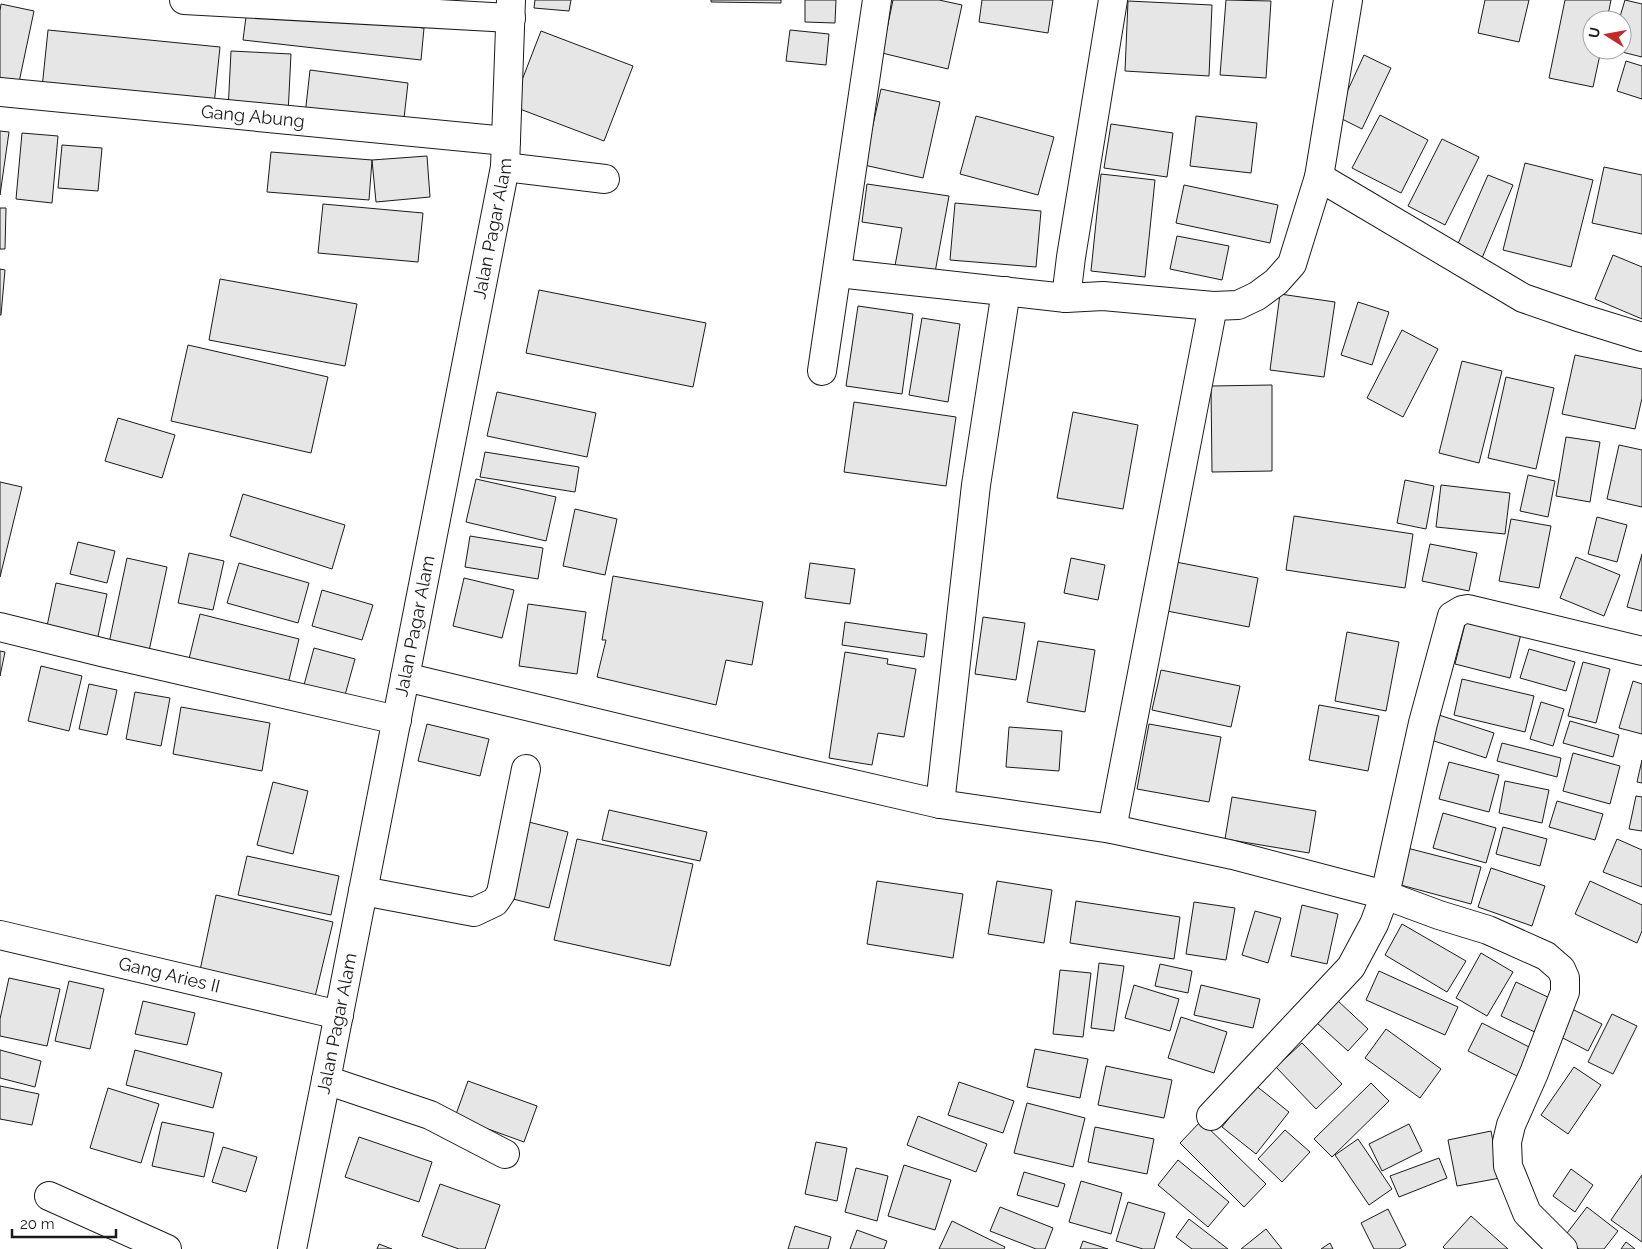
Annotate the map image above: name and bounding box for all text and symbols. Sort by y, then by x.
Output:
north arrow [1582,10,1632,60]
text: U [1585,26,1603,39]
street label: Gang Abung [200,101,306,131]
street label: Jalan Pagar Alam [468,158,515,301]
street label: Jalan Pagar Alam [390,554,439,698]
street label: Jalan Pagar Alam [312,951,361,1096]
street label: Gang Aries II [117,952,222,997]
scale bar [12,1206,116,1238]
text: 20 m [20,1215,55,1233]

